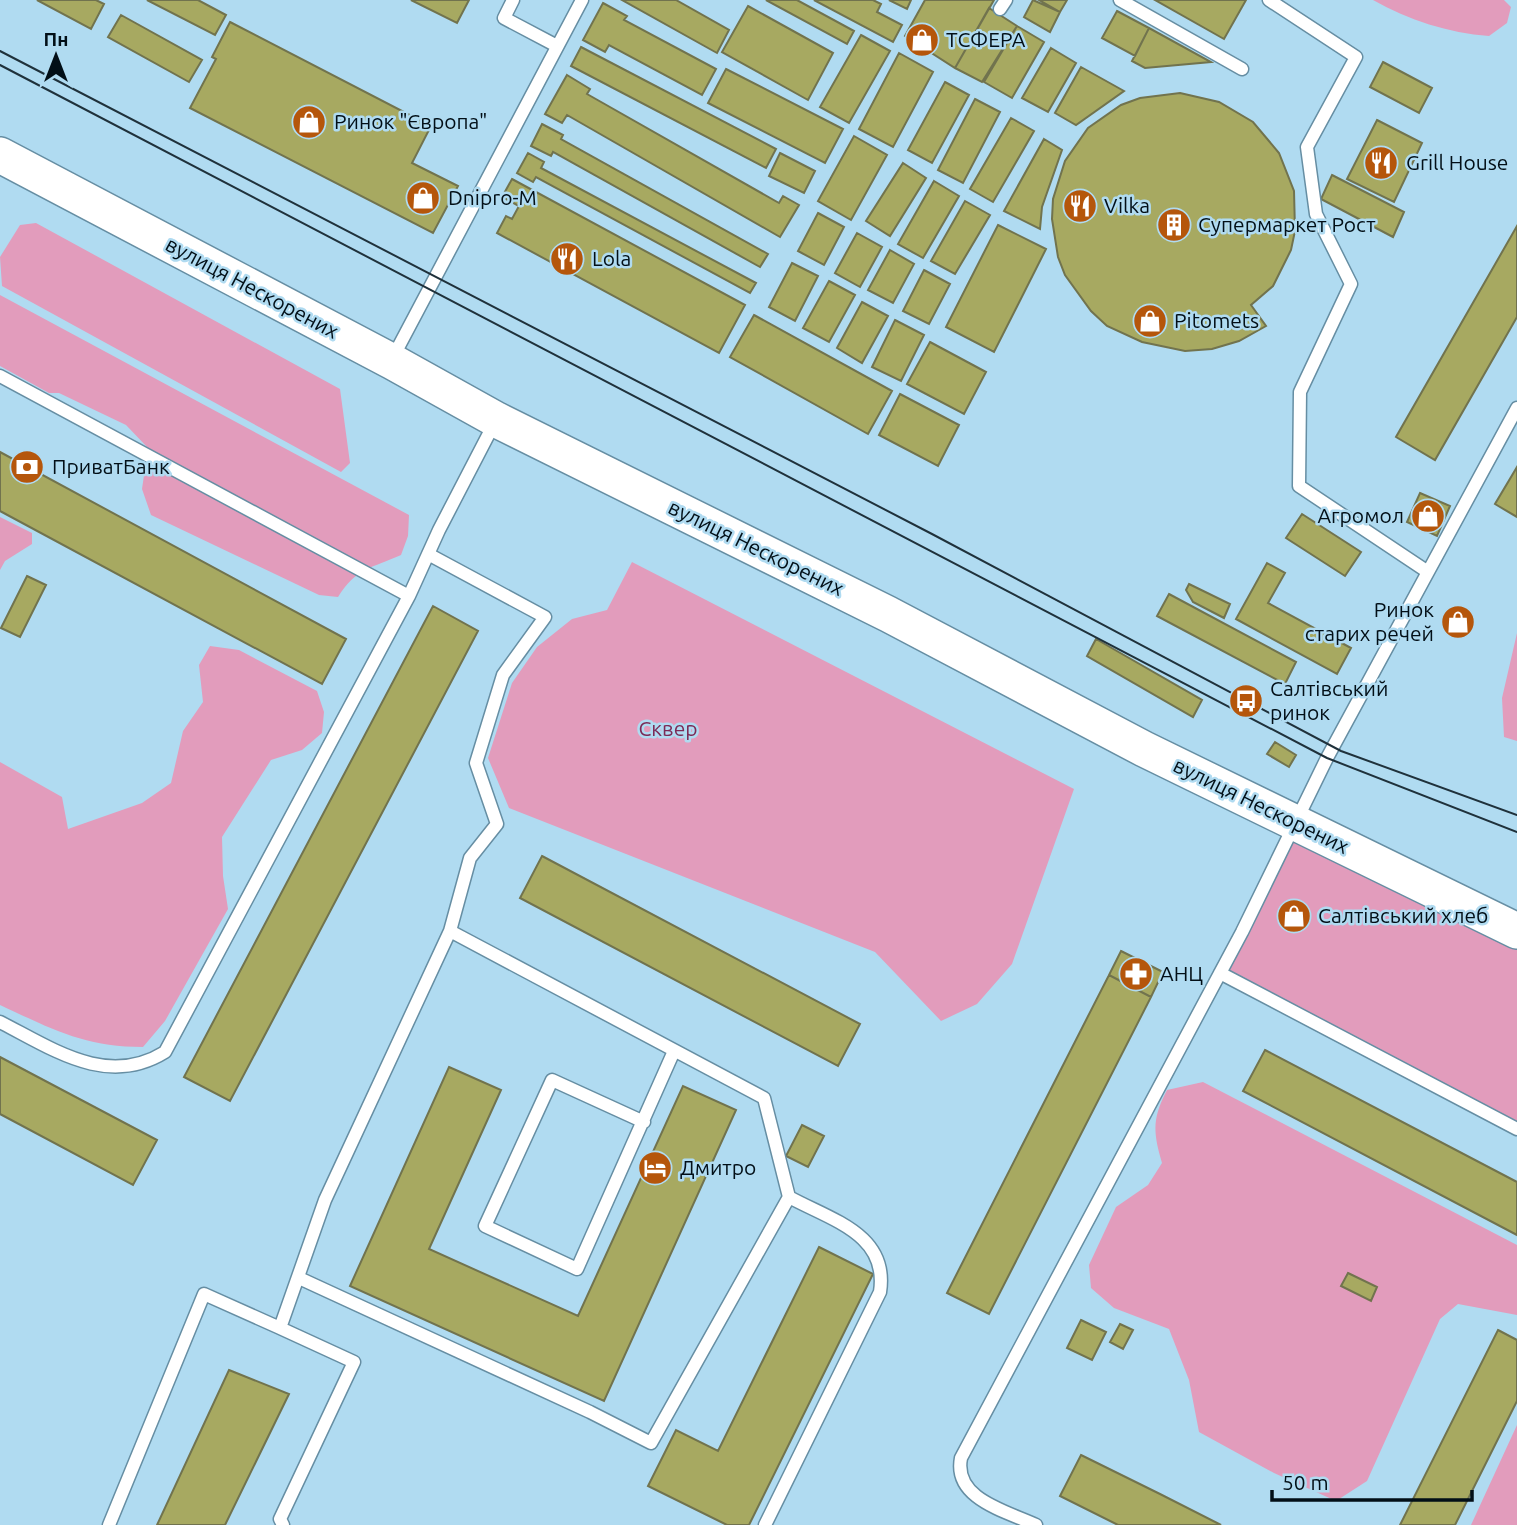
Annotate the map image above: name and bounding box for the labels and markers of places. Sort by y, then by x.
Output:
shop icon: ТСФЕРА [903,21,941,59]
place label: ТСФЕРА [946,27,1026,51]
shop icon: Ринок "Європа" [290,103,328,141]
place label: Ринок "Європа" [334,109,487,133]
restaurant icon: Grill House [1362,144,1400,182]
place label: Grill House [1406,150,1508,174]
shop icon: Dnipro-M [404,179,442,217]
place label: Dnipro-M [448,185,537,209]
restaurant icon: Vilka [1061,187,1099,225]
place label: Vilka [1104,193,1150,217]
building icon: Супермаркет Рост [1155,206,1193,244]
place label: Супермаркет Рост [1198,212,1376,236]
restaurant icon: Lola [548,240,586,278]
place label: Lola [592,246,631,270]
shop icon: Pitomets [1131,302,1169,340]
place label: Pitomets [1174,308,1259,332]
bank icon: ПриватБанк [8,448,46,486]
place label: ПриватБанк [52,454,170,478]
shop icon: Агромол [1409,497,1447,535]
place label: Агромол [1317,503,1404,527]
place label: Ринок старих речей [1305,597,1434,645]
shop icon: Ринок старих речей [1439,603,1477,641]
place label: Салтівський ринок [1270,676,1388,724]
bus stop icon: Салтівський ринок [1227,682,1265,720]
shop icon: Салтівський хлеб [1275,897,1313,935]
place label: Салтівський хлеб [1318,903,1488,927]
pharmacy icon: АНЦ [1117,955,1155,993]
place label: АНЦ [1160,961,1203,985]
hotel icon: Дмитро [636,1149,674,1187]
place label: Дмитро [680,1155,756,1179]

